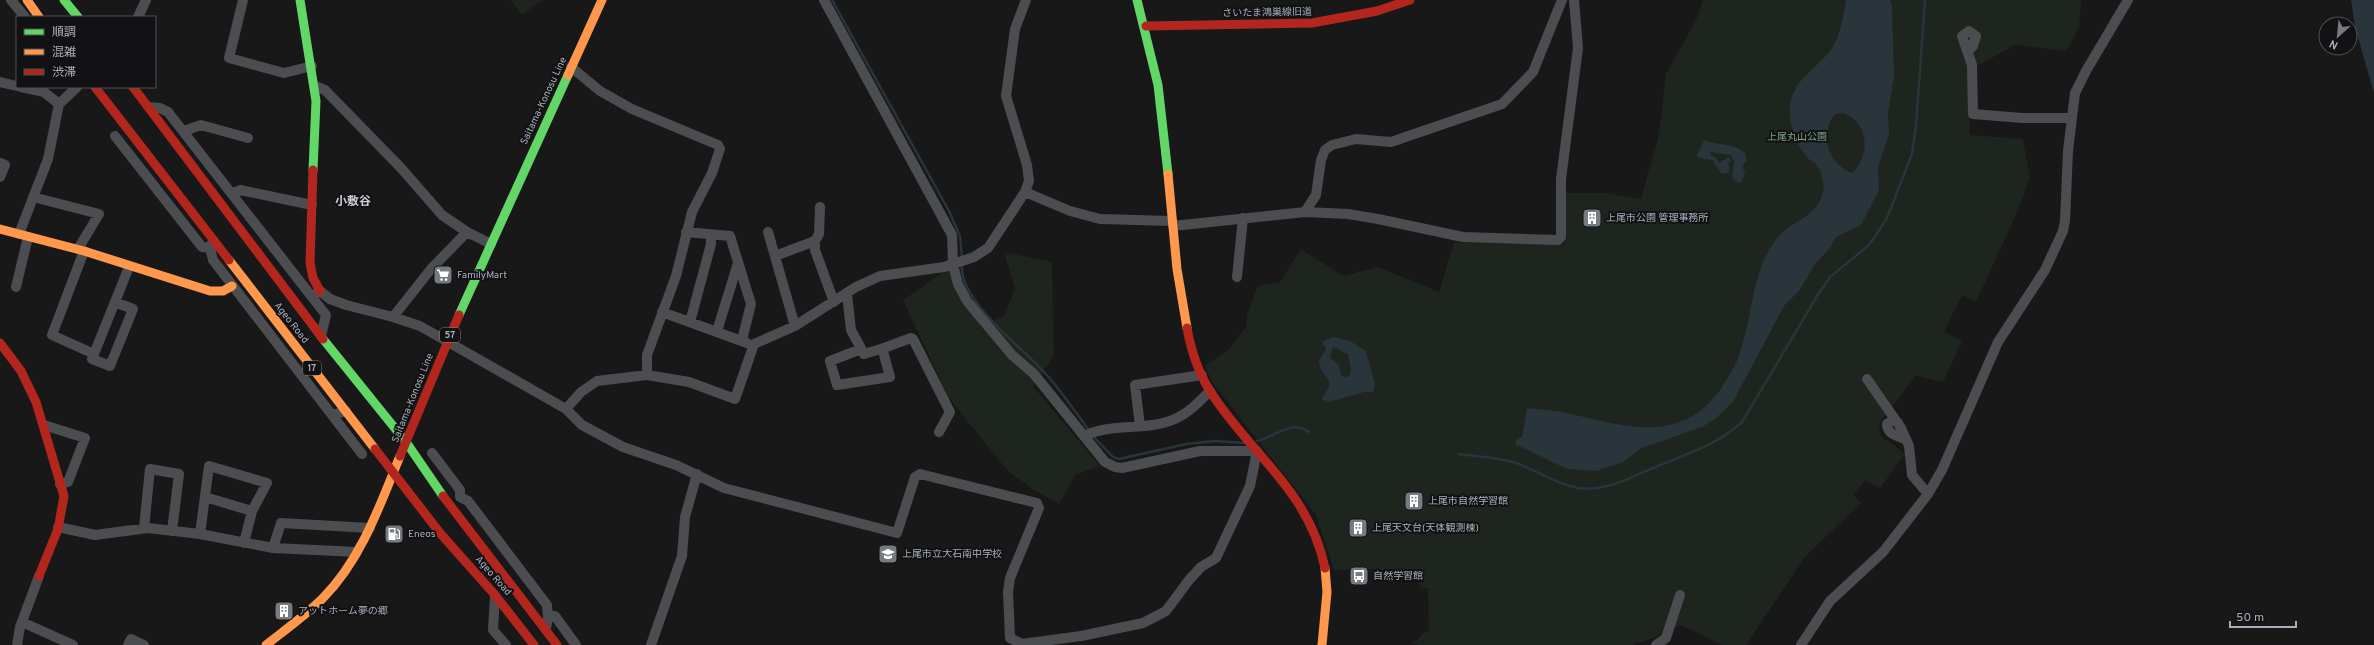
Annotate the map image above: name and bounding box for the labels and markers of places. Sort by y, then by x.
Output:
building icon: 上尾市公園 管理事務所 [1581,207,1603,229]
place label: 上尾市公園 管理事務所 [1606,212,1708,225]
supermarket icon: FamilyMart [432,264,454,286]
place label: FamilyMart [457,269,507,282]
building icon: 上尾市自然学習館 [1403,490,1425,512]
place label: 上尾市自然学習館 [1428,495,1508,508]
building icon: 上尾天文台(天体観測棟) [1347,517,1369,539]
place label: 上尾天文台(天体観測棟) [1372,522,1479,535]
fuel station icon: Eneos [383,523,405,545]
place label: Eneos [408,528,436,541]
school or university icon: 上尾市立大石南中学校 [877,543,899,565]
place label: 上尾市立大石南中学校 [902,548,1002,561]
bus stop icon: 自然学習館 [1348,565,1370,587]
place label: 自然学習館 [1373,570,1423,583]
building icon: アットホーム夢の郷 [273,600,295,622]
place label: アットホーム夢の郷 [298,605,388,618]

